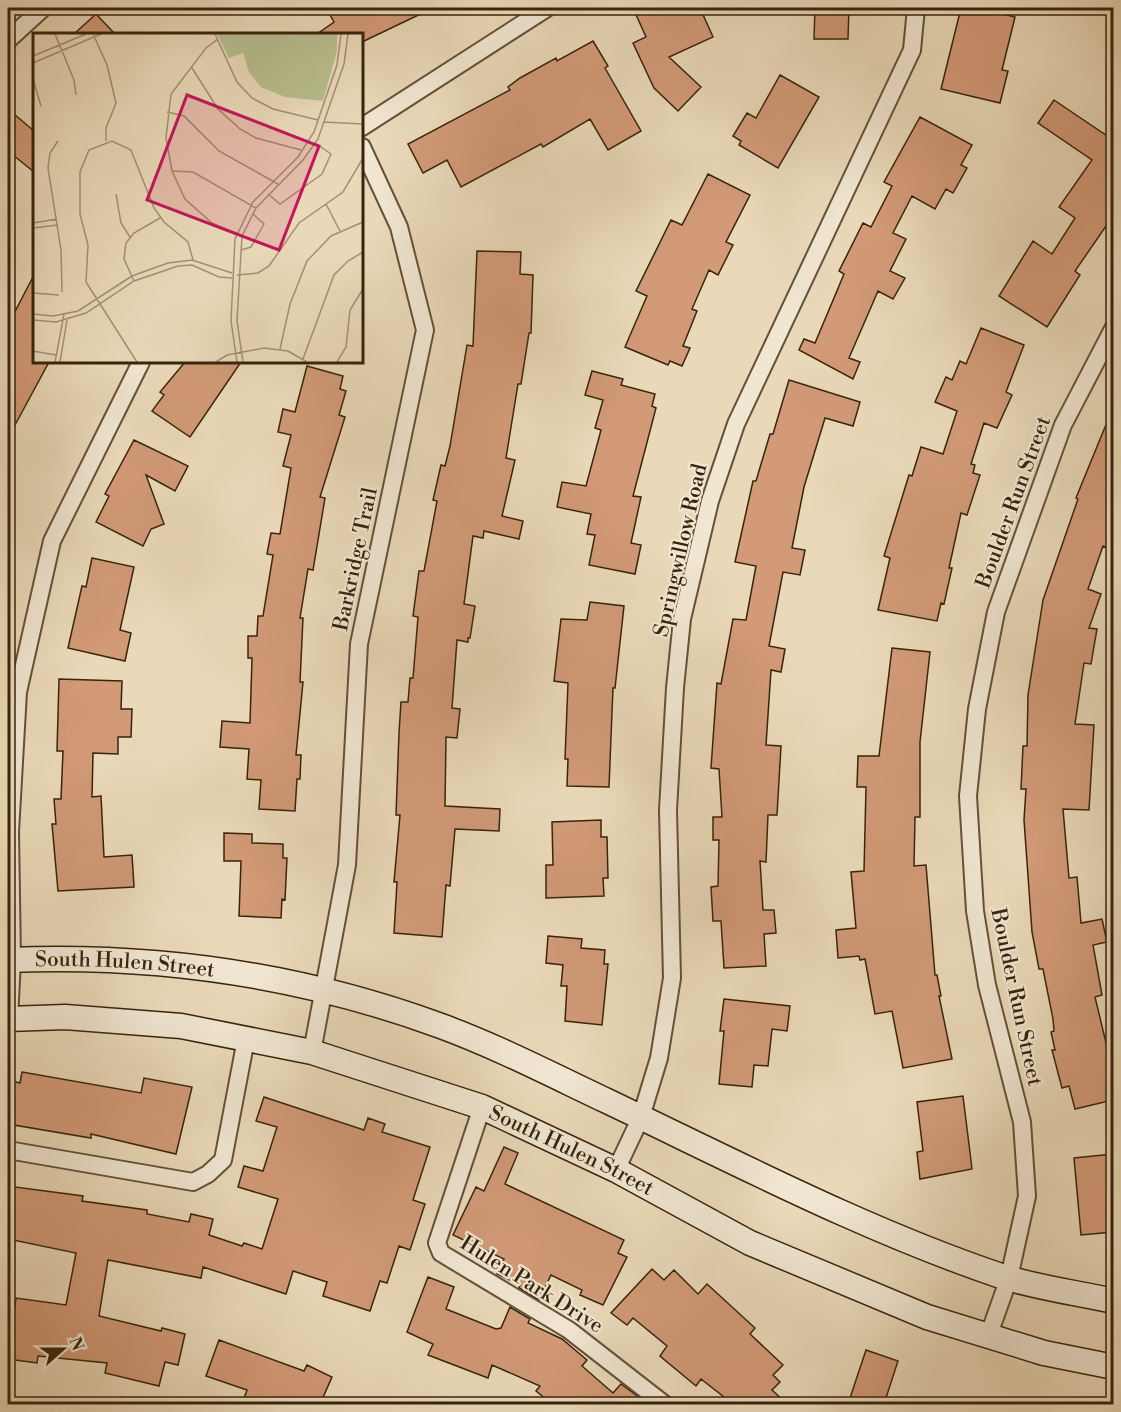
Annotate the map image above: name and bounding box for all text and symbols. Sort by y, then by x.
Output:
inset map [33,33,363,363]
street label: Boulder Run Street [970,412,1057,593]
street label: Springwillow Road [648,461,714,639]
street label: Barkridge Trail [328,485,384,634]
street label: Boulder Run Street [984,905,1048,1089]
street label: South Hulen Street [35,947,217,984]
street label: South Hulen Street [485,1100,659,1202]
street label: Hulen Park Drive [455,1230,608,1339]
north arrow [33,1319,93,1379]
text: N [64,1334,88,1354]

